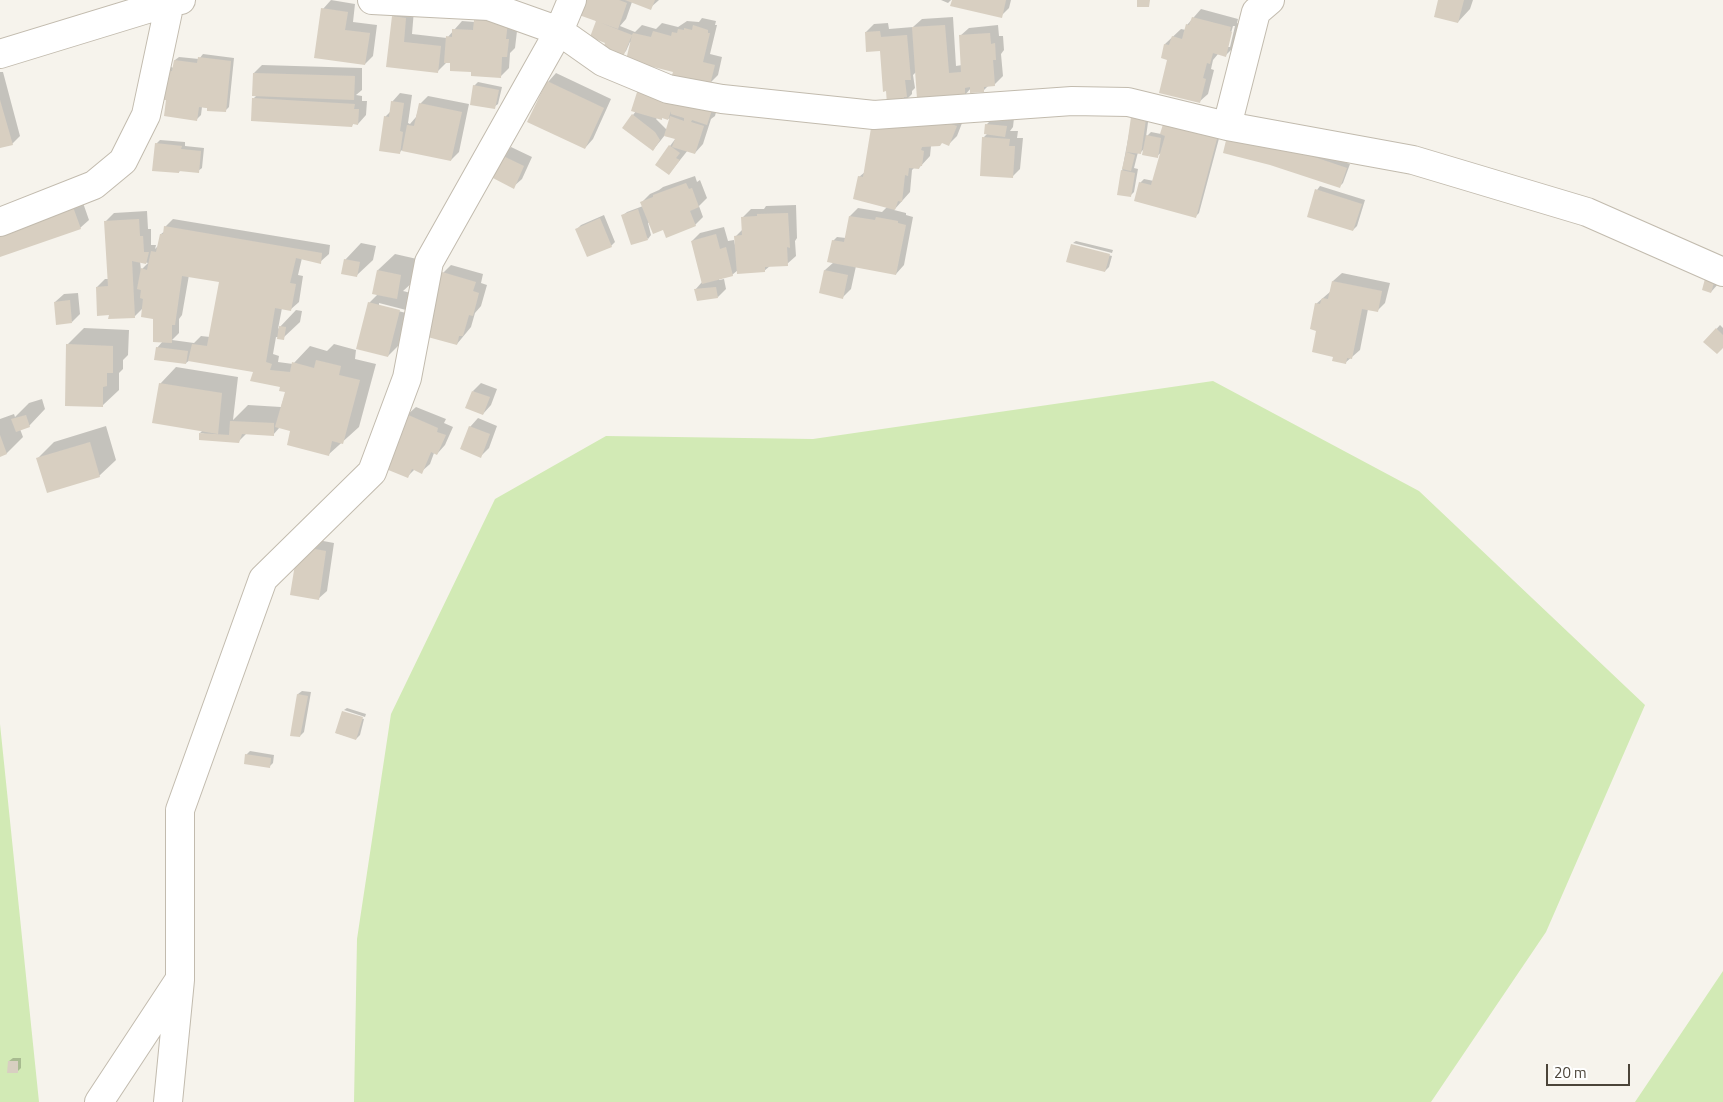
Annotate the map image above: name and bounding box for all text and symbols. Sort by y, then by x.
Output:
scale bar [1548,1054,1632,1086]
text: 20 m [1554,1061,1587,1084]

